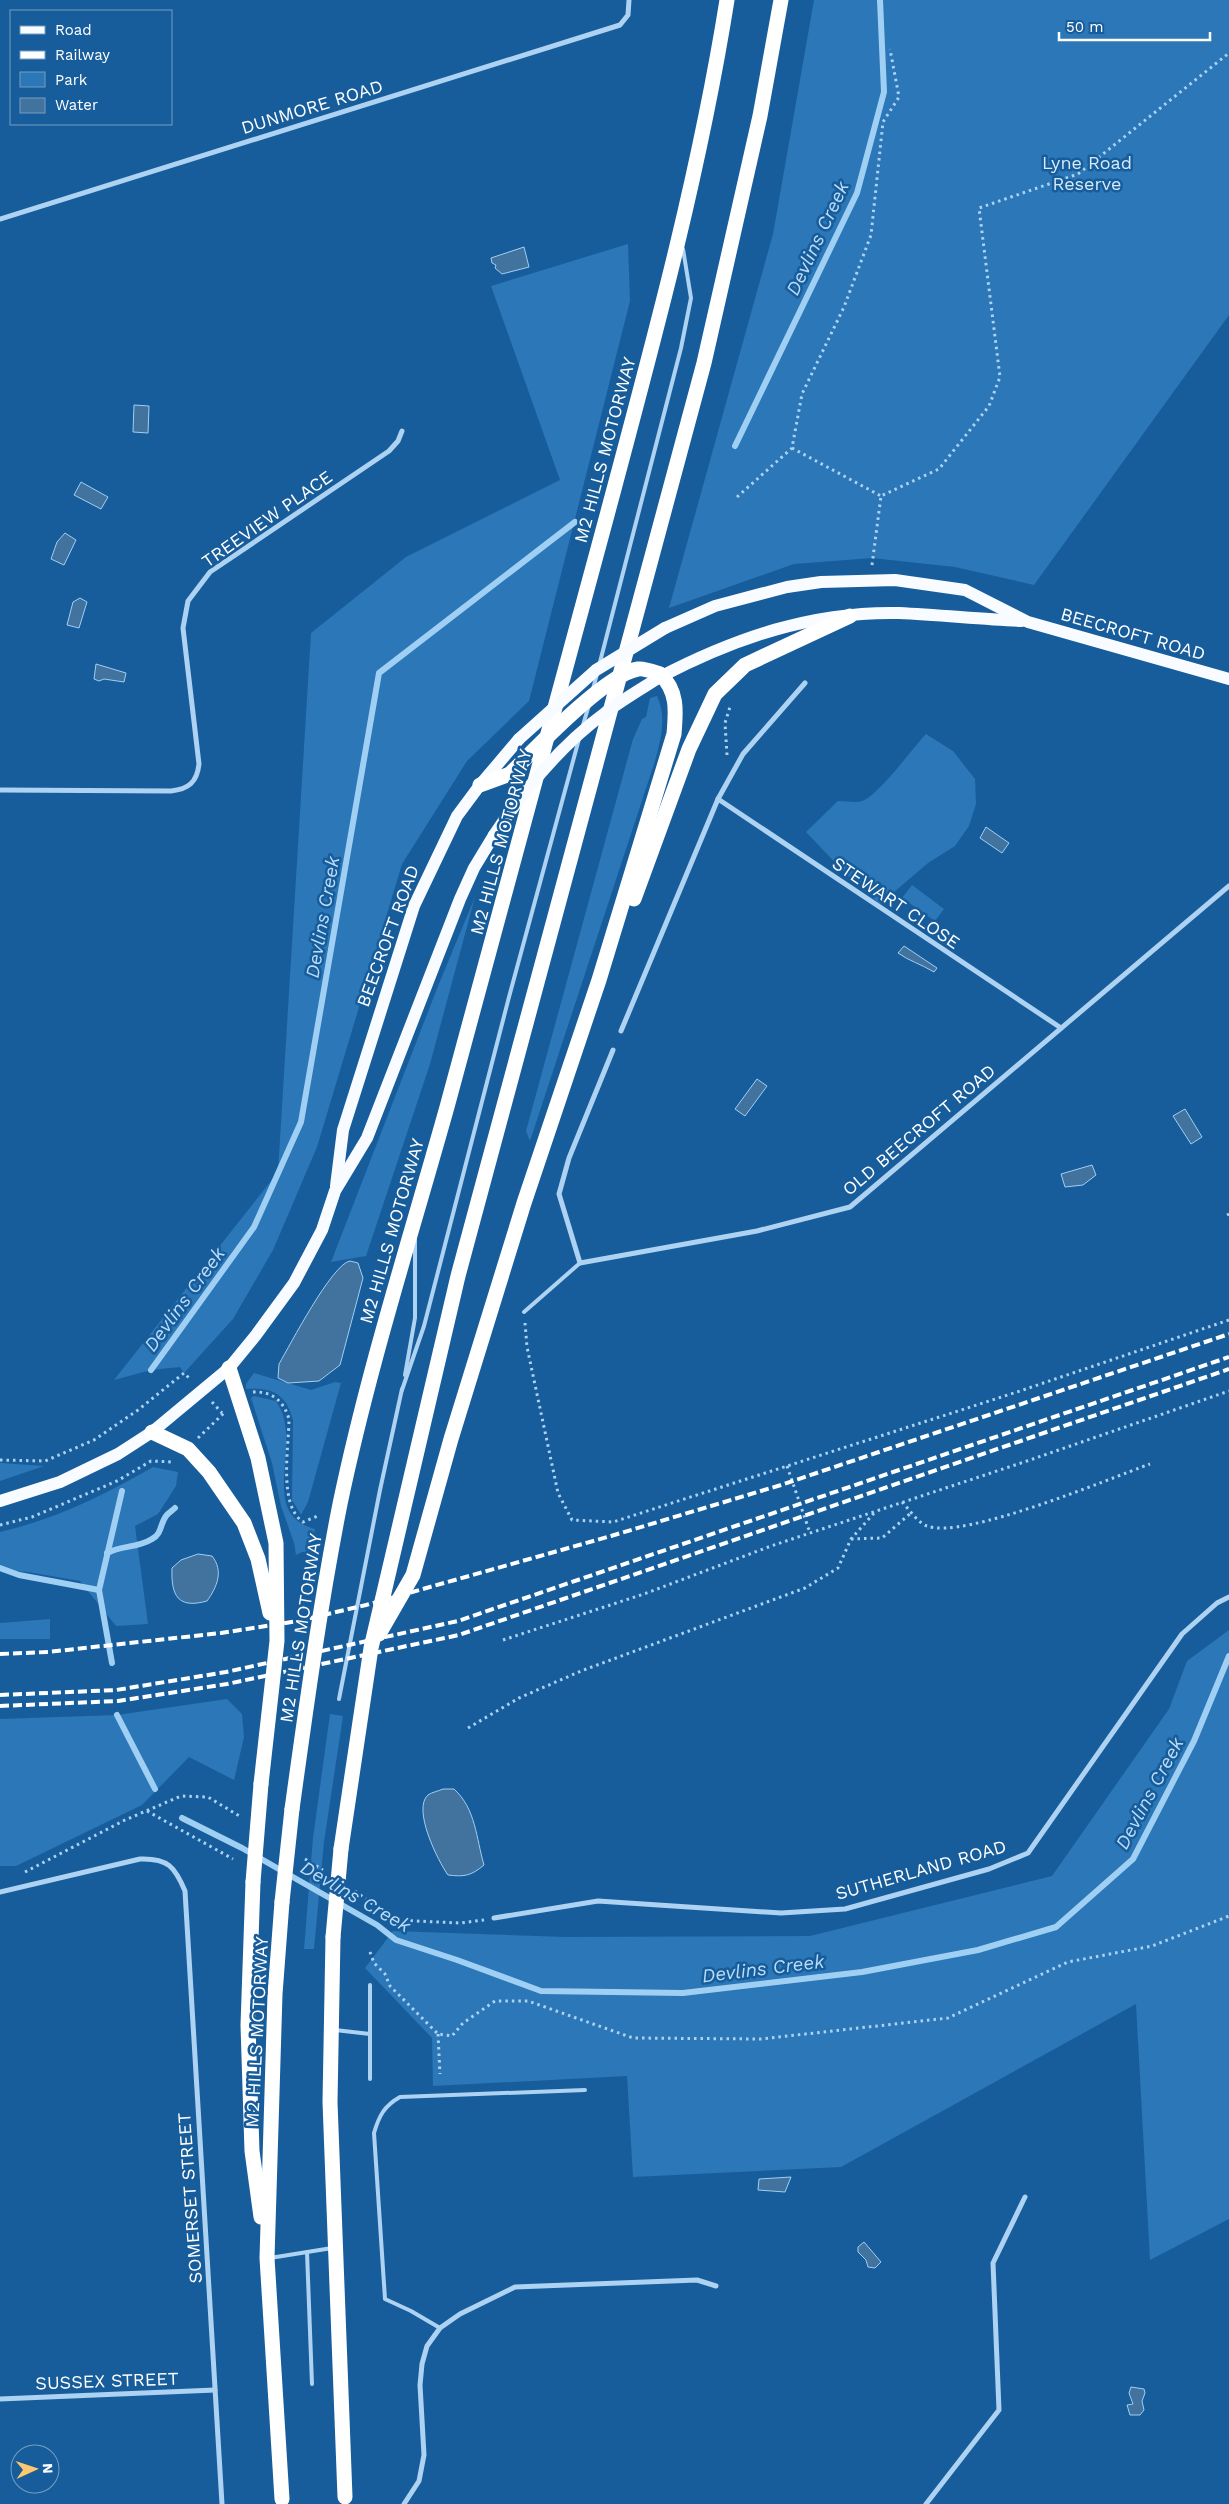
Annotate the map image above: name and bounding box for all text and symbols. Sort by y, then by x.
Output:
legend [10,10,172,125]
scale bar [1059,10,1210,42]
text: 50 m [1066,18,1103,36]
text: Road [55,21,92,39]
text: Railway [55,46,110,64]
text: Park [55,71,88,89]
street label: DUNMORE ROAD [238,75,385,138]
text: Water [55,96,98,114]
park label: Lyne Road Reserve [1042,152,1132,194]
water label: Devlins Creek [781,177,854,299]
street label: M2 HILLS MOTORWAY [570,354,640,545]
street label: TREEVIEW PLACE [197,466,336,571]
street label: BEECROFT ROAD [1058,603,1208,664]
street label: M2 HILLS MOTORWAY [466,746,536,937]
street label: STEWART CLOSE [829,852,964,953]
water label: Devlins Creek [300,854,345,980]
street label: BEECROFT ROAD [352,862,423,1010]
street label: OLD BEECROFT ROAD [838,1060,999,1200]
street label: M2 HILLS MOTORWAY [355,1135,428,1326]
water label: Devlins Creek [139,1242,230,1356]
street label: M2 HILLS MOTORWAY [275,1531,326,1724]
water label: Devlins Creek [1110,1733,1189,1853]
street label: SUTHERLAND ROAD [833,1835,1009,1904]
water label: Devlins Creek [297,1856,415,1938]
street label: M2 HILLS MOTORWAY [241,1935,272,2128]
water label: Devlins Creek [700,1949,826,1987]
street label: SOMERSET STREET [173,2112,206,2284]
street label: SUSSEX STREET [35,2368,179,2393]
north arrow [10,2444,60,2494]
text: N [40,2463,56,2474]

